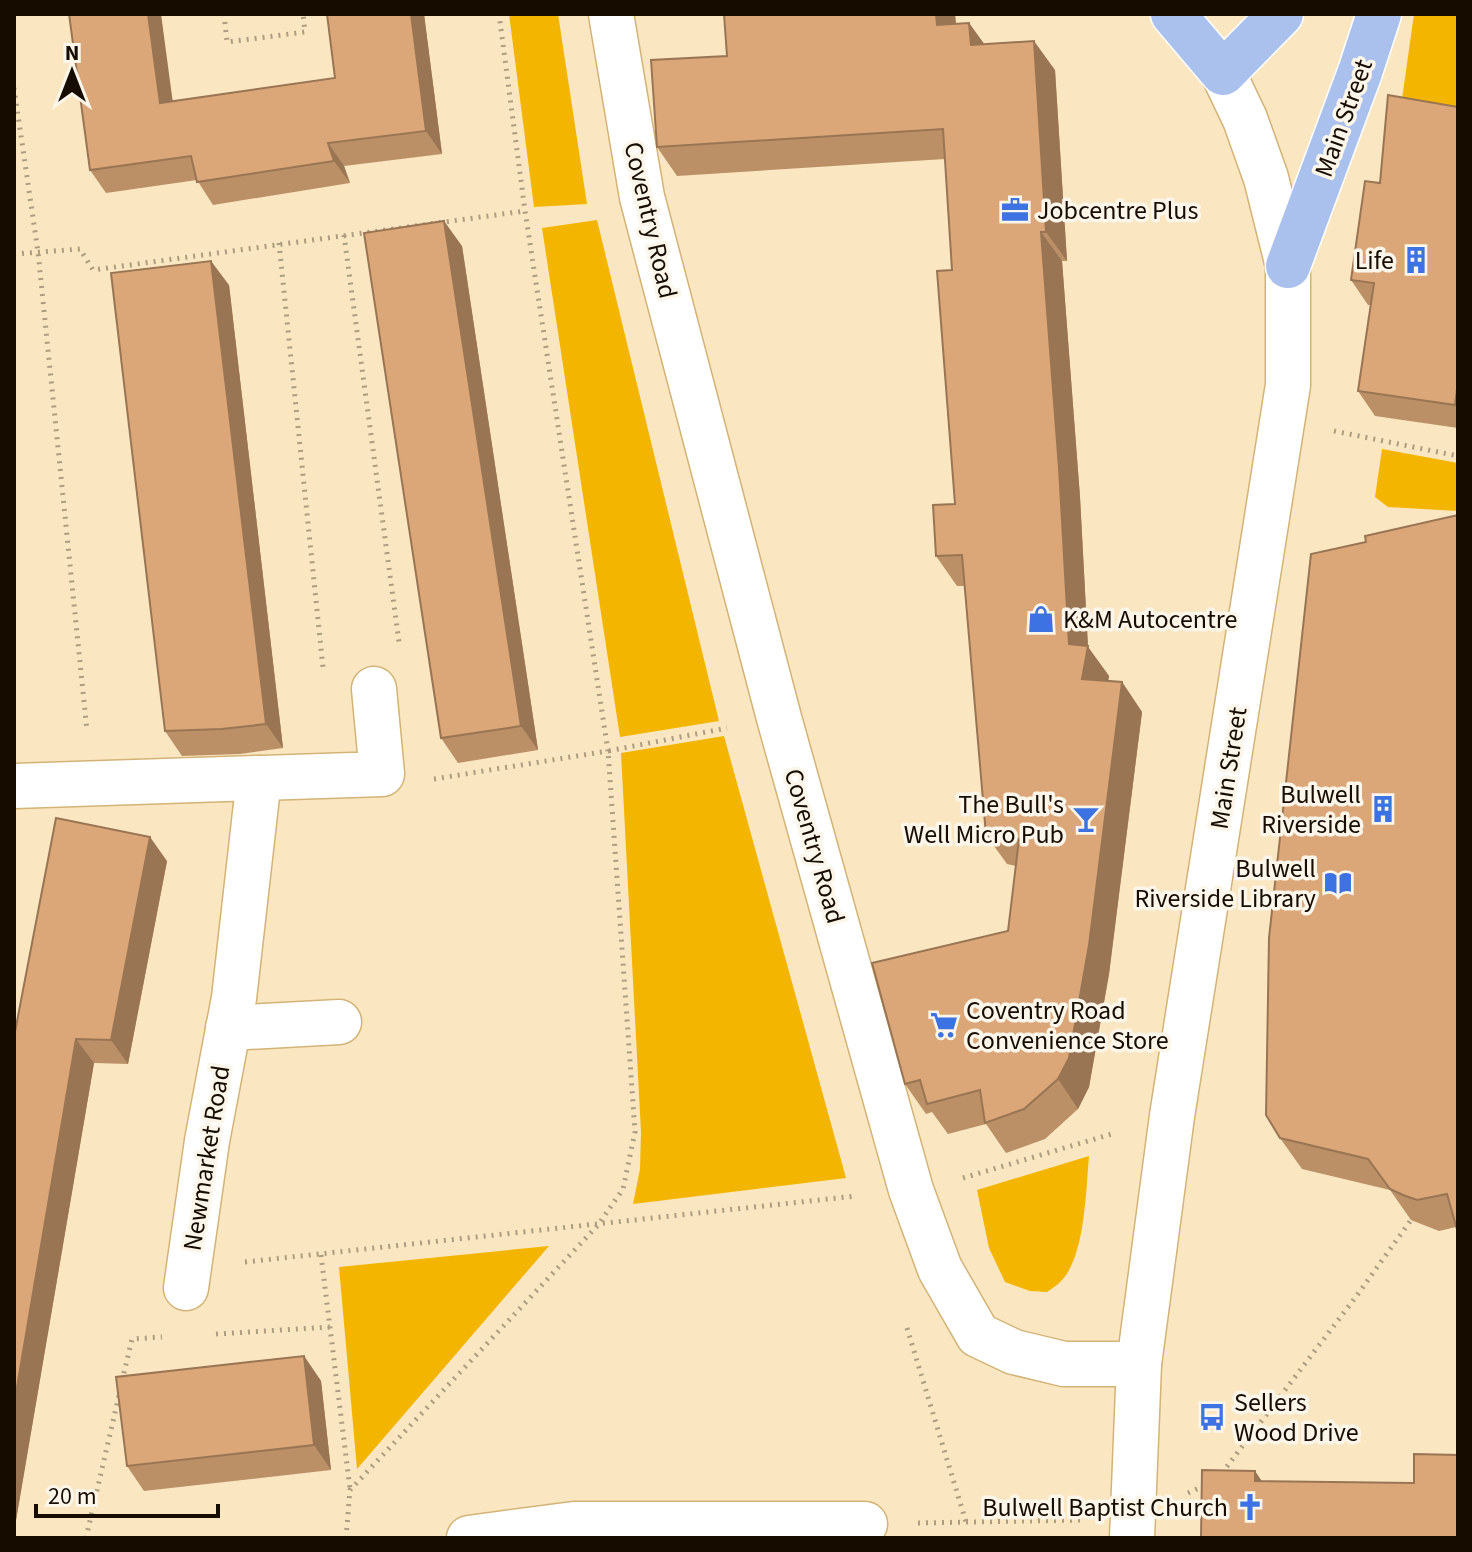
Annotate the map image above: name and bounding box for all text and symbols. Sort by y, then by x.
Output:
north arrow [32,32,112,112]
text: N [65,37,79,69]
street label: Main Street [1305,54,1382,182]
street label: Coventry Road [615,138,686,302]
place label: Jobcentre Plus [1037,192,1198,229]
office icon: Jobcentre Plus [1000,195,1030,225]
place label: Life [1355,242,1394,279]
building icon: Life [1401,245,1431,275]
place label: K&M Autocentre [1063,601,1237,638]
shop icon: K&M Autocentre [1026,604,1056,634]
street label: Main Street [1201,704,1256,832]
street label: Coventry Road [775,764,854,928]
place label: Bulwell Riverside [1261,776,1361,843]
place label: The Bull's Well Micro Pub [904,786,1064,853]
building icon: Bulwell Riverside [1368,794,1398,824]
bar icon: The Bull's Well Micro Pub [1071,804,1101,834]
place label: Bulwell Riverside Library [1134,850,1316,917]
library icon: Bulwell Riverside Library [1323,868,1353,898]
place label: Coventry Road Convenience Store [966,992,1169,1059]
supermarket icon: Coventry Road Convenience Store [929,1010,959,1040]
street label: Newmarket Road [174,1063,239,1253]
place label: Sellers Wood Drive [1234,1384,1359,1451]
bus stop icon: Sellers Wood Drive [1197,1402,1227,1432]
scale bar [36,1468,218,1518]
text: 20 m [48,1479,97,1514]
place label: Bulwell Baptist Church [982,1489,1228,1526]
church icon: Bulwell Baptist Church [1235,1492,1265,1522]

